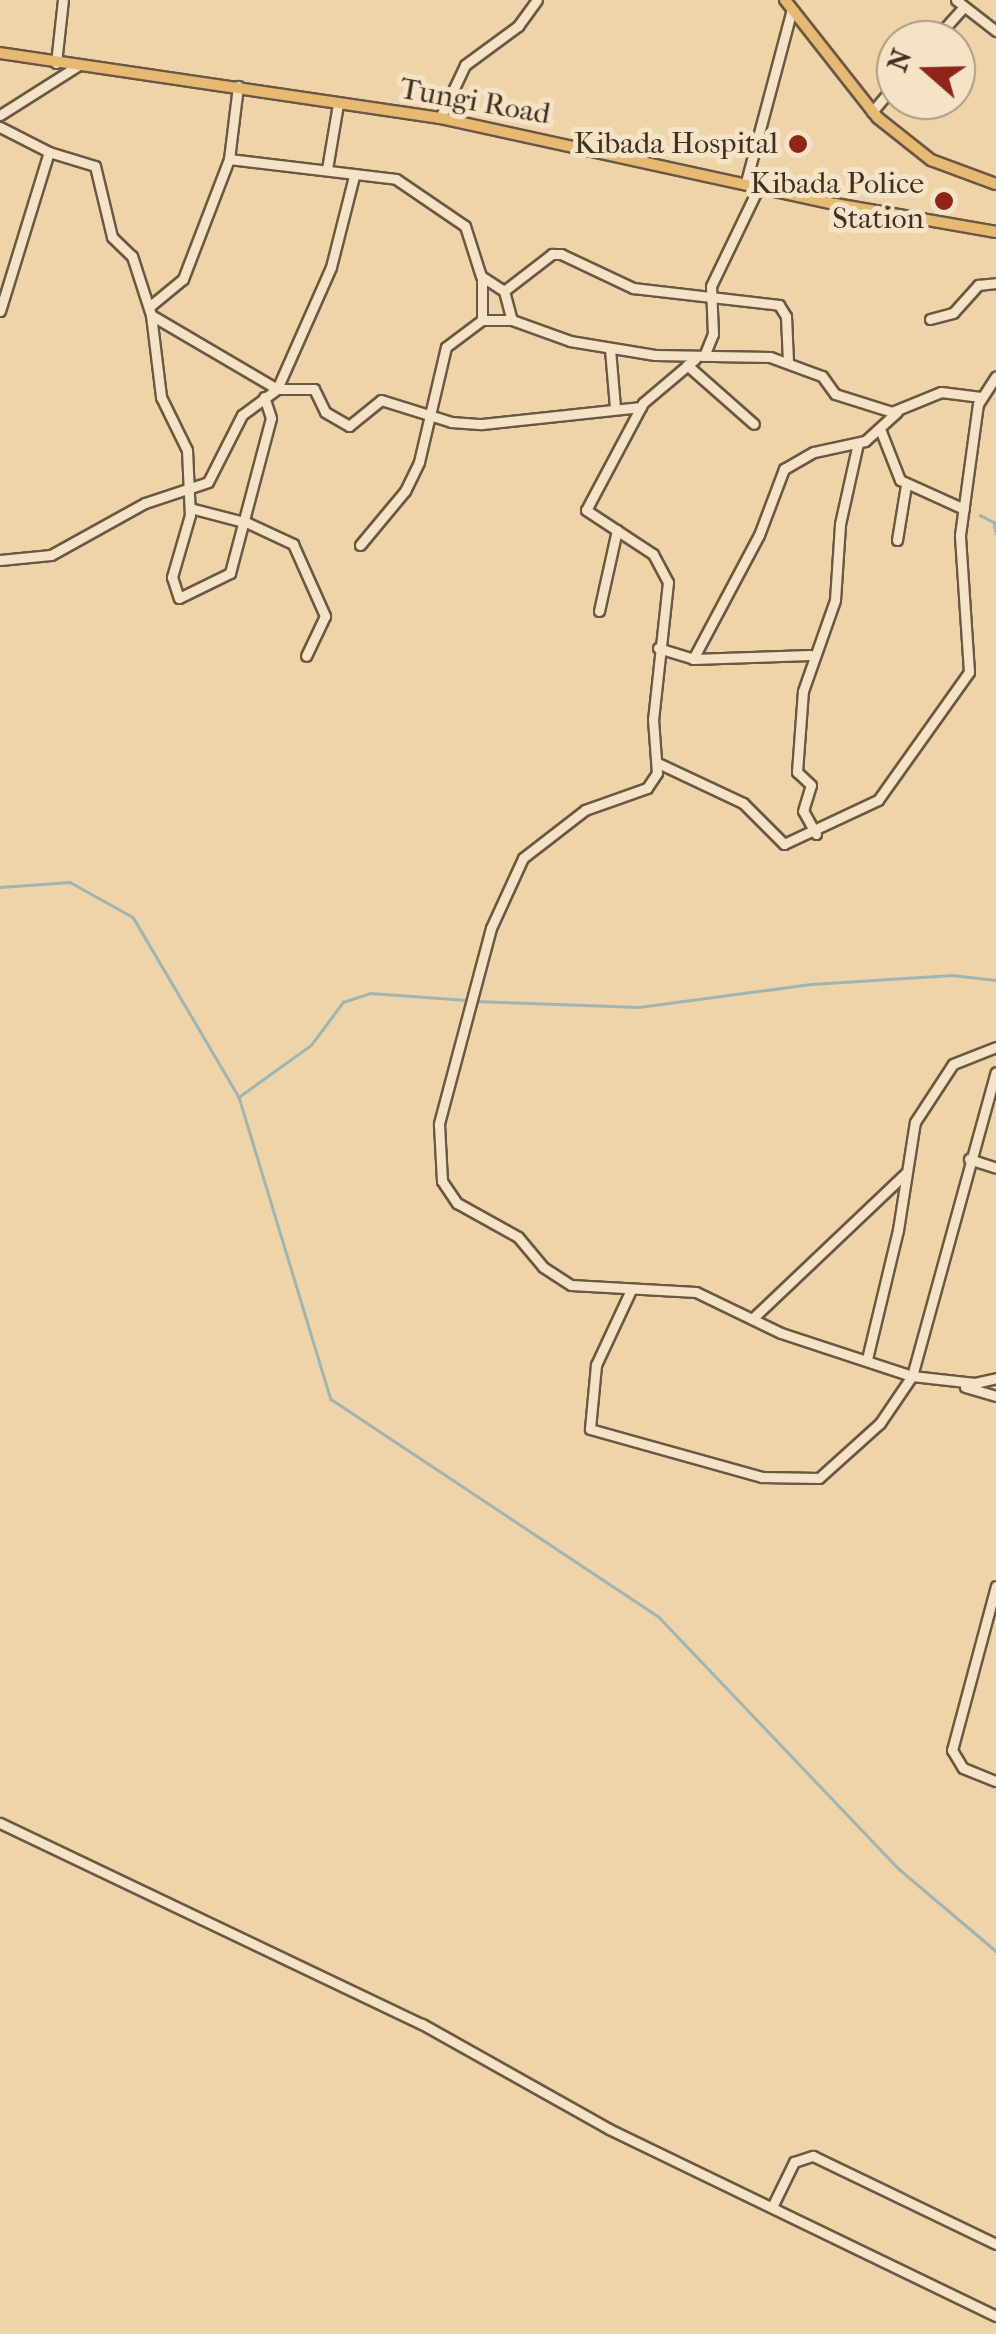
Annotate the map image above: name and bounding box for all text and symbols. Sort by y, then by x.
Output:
north arrow [876,20,976,120]
text: N [880,45,918,76]
street label: Tungi Road [397,71,553,133]
place label: Kibada Hospital [574,126,778,162]
marker: Kibada Hospital [787,133,809,155]
place label: Kibada Police Station [750,166,924,236]
marker: Kibada Police Station [933,190,955,212]

